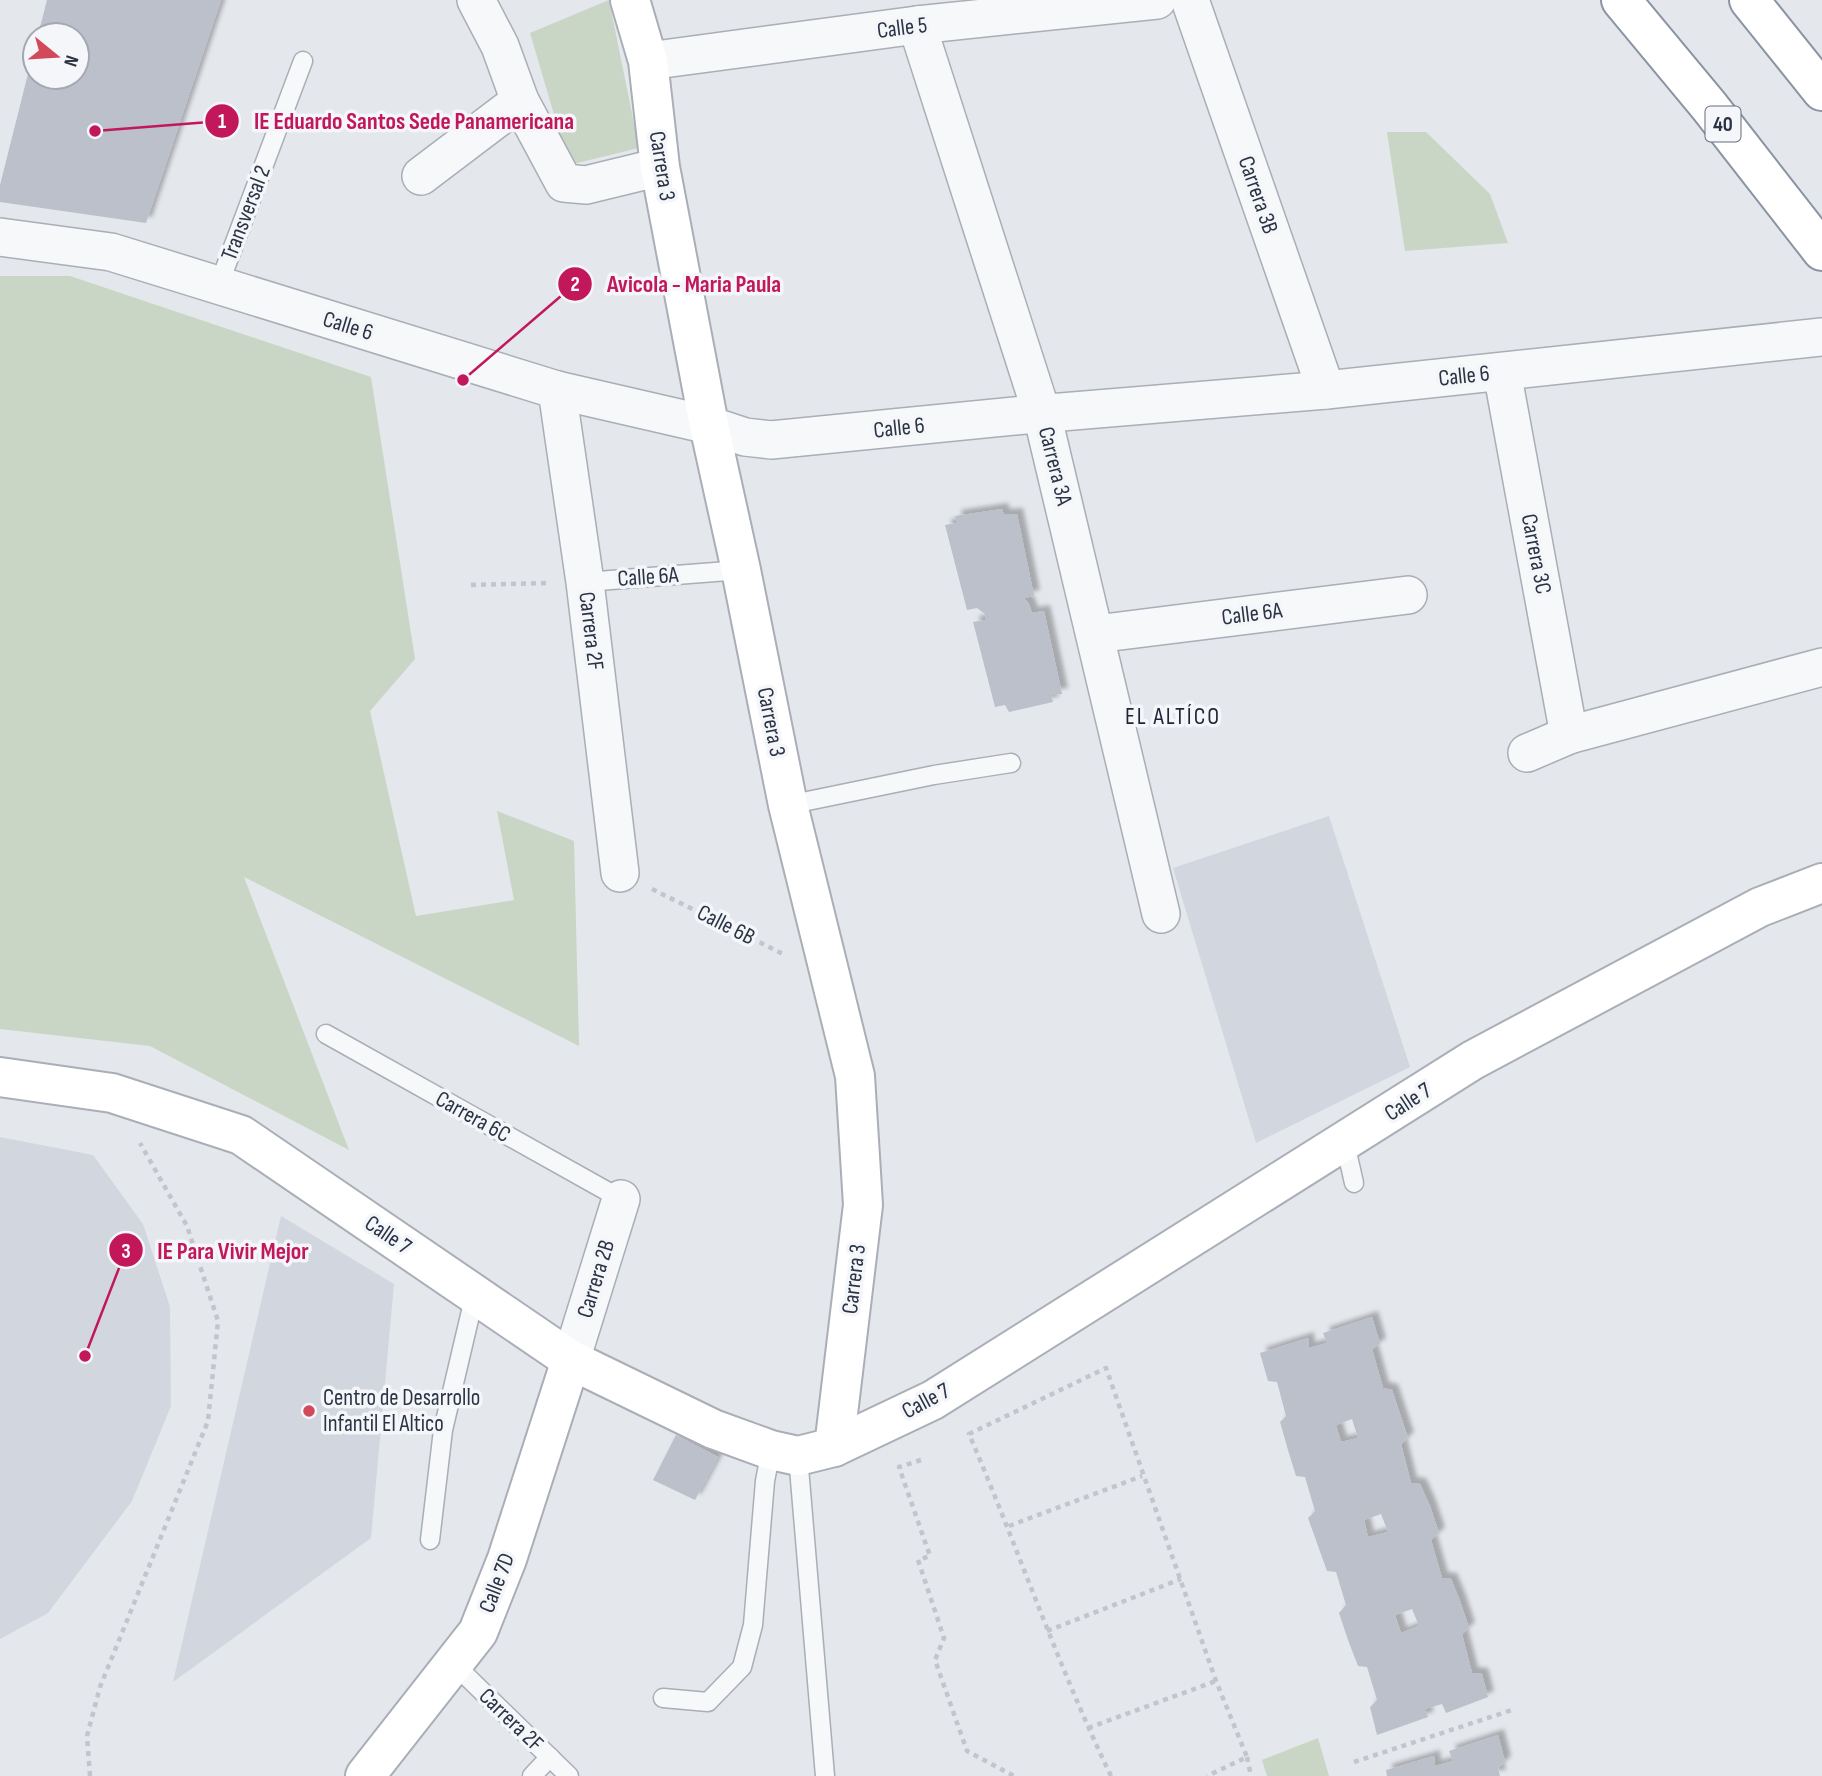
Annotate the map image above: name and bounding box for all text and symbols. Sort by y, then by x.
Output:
street label: Calle 5 [875,11,929,45]
north arrow [21,21,91,91]
text: N [58,52,83,69]
callout: IE Eduardo Santos Sede Panamericana [205,98,588,143]
road number: 40 [1706,106,1740,142]
text: IE Eduardo Santos Sede Panamericana [254,107,574,136]
text: 1 [218,109,226,134]
street label: Carrera 3 [643,129,681,203]
street label: Carrera 3B [1232,152,1284,238]
street label: Transversal 2 [215,162,277,264]
callout: Avicola - Maria Paula [558,261,795,306]
text: Avicola - Maria Paula [606,270,781,299]
text: 2 [570,272,580,297]
street label: Calle 6 [319,305,377,347]
street label: Calle 6 [1437,359,1491,393]
street label: Calle 6 [872,411,926,445]
street label: Carrera 3A [1032,424,1078,508]
street label: Carrera 3C [1515,511,1557,597]
street label: Calle 6A [617,561,680,593]
street label: Carrera 2F [572,590,610,672]
street label: Calle 6A [1220,596,1284,632]
street label: Carrera 3 [751,685,791,759]
district label: EL ALTÍCO [1125,702,1221,731]
street label: Calle 6B [692,899,760,951]
street label: Calle 7 [1379,1077,1437,1127]
street label: Carrera 6C [430,1085,516,1149]
street label: Calle 7 [359,1209,417,1261]
callout: IE Para Vivir Mejor [108,1228,322,1273]
text: IE Para Vivir Mejor [157,1237,309,1266]
street label: Carrera 2B [571,1237,621,1321]
text: 3 [121,1239,131,1264]
street label: Carrera 3 [836,1243,872,1315]
street label: Calle 7 [897,1377,955,1425]
place label: Centro de Desarrollo Infantil El Altico [323,1384,480,1438]
marker: Centro de Desarrollo Infantil El Altico [301,1403,317,1419]
street label: Calle 7D [473,1549,521,1617]
street label: Carrera 2F [473,1682,549,1758]

